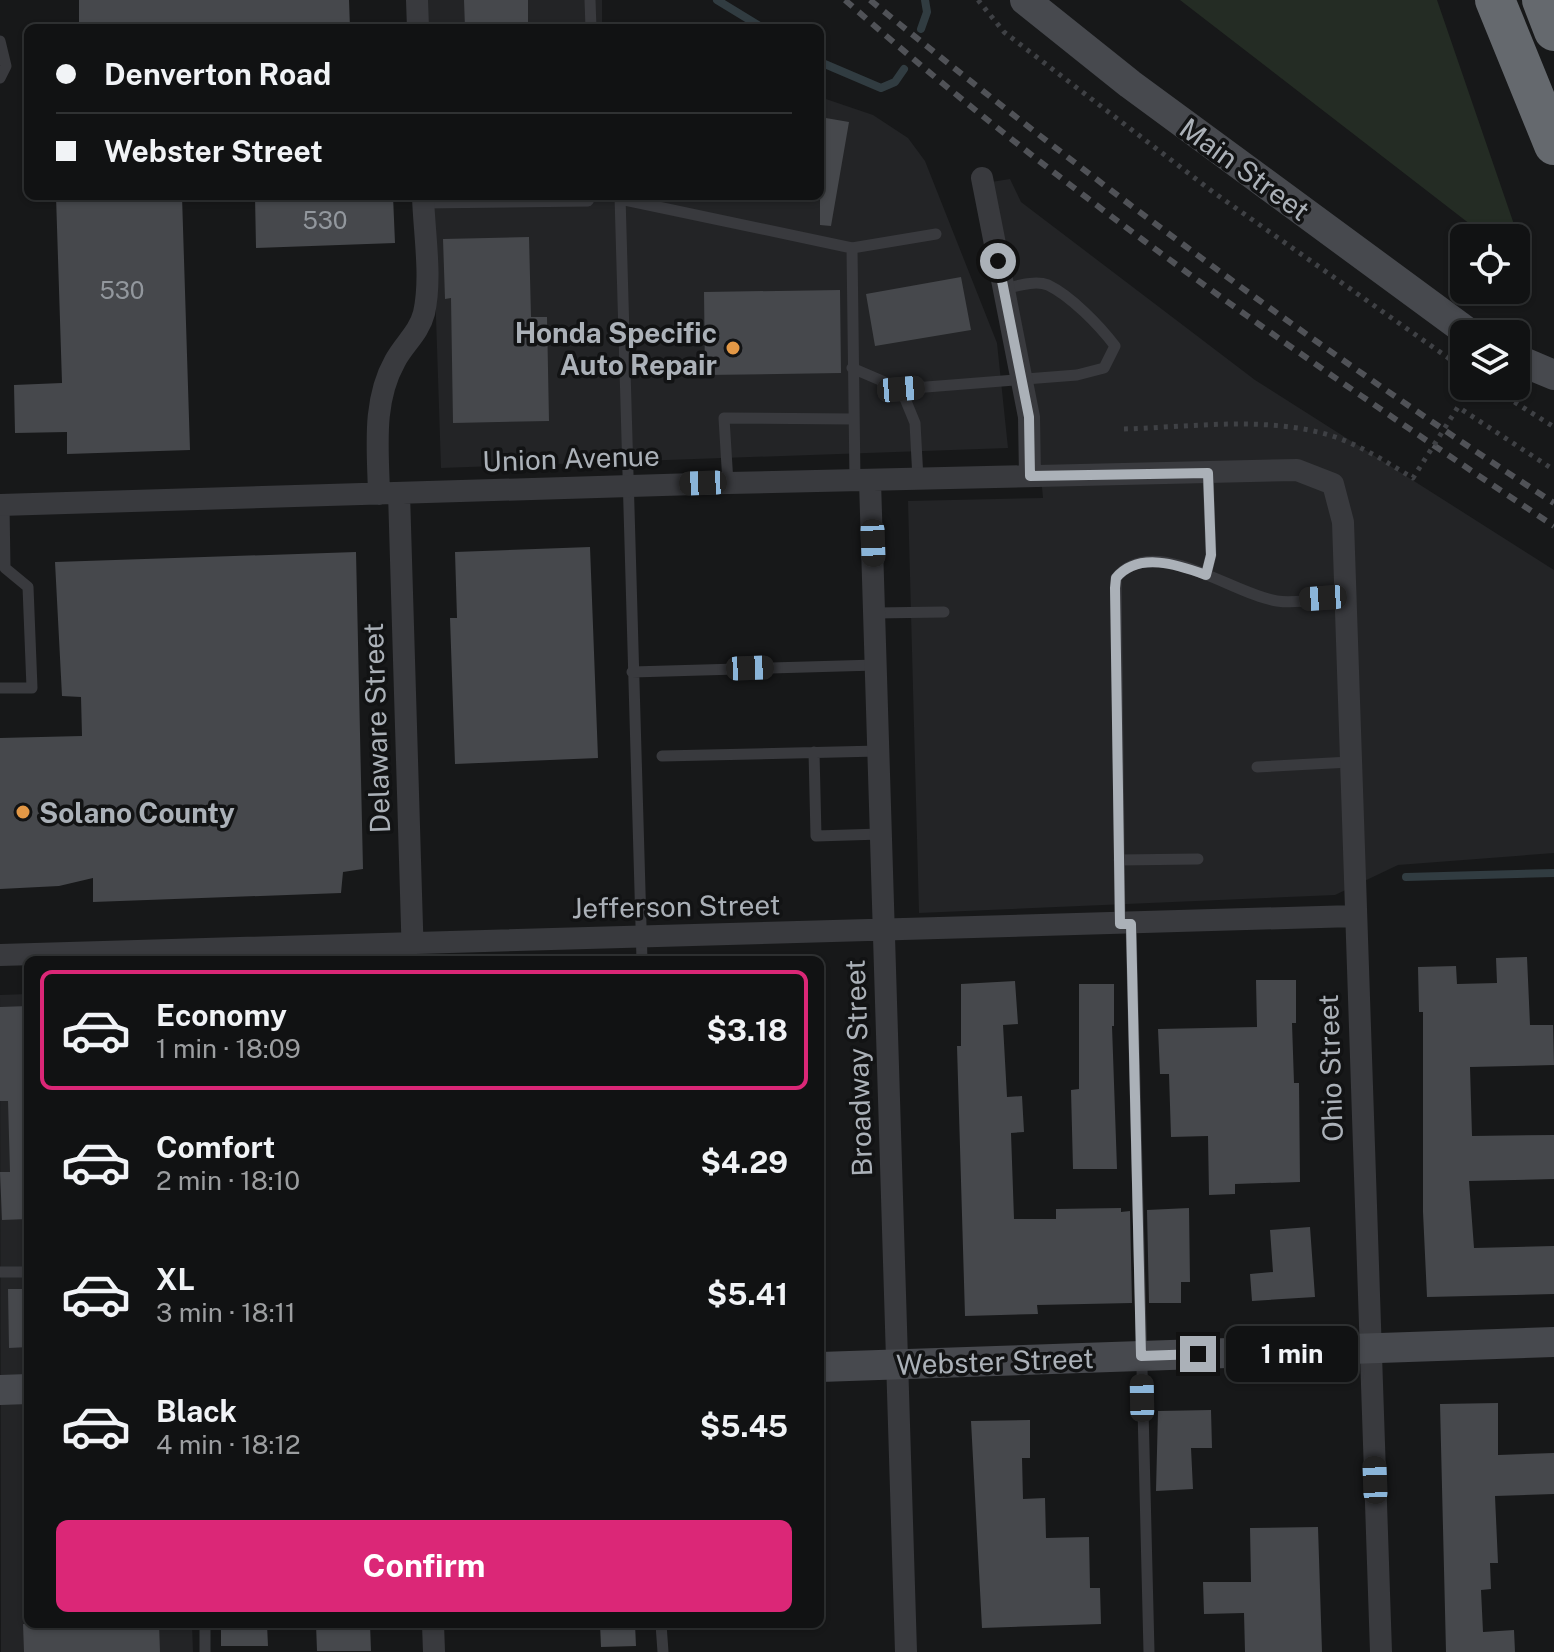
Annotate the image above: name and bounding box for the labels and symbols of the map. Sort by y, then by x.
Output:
street label: Main Street [1174,111,1316,227]
house number: 530 [302,206,348,234]
route start [980,243,1016,279]
house number: 530 [99,276,145,304]
place label: Honda Specific Auto Repair [515,316,717,381]
marker: Honda Specific Auto Repair [724,339,742,357]
car [876,375,926,403]
street label: Union Avenue [482,438,660,478]
car [679,470,727,496]
car [860,519,886,567]
car [1298,584,1348,612]
street label: Delaware Street [356,622,396,834]
car [726,655,774,681]
place label: Solano County [39,796,235,829]
marker: Solano County [14,803,32,821]
street label: Jefferson Street [571,888,781,924]
street label: Broadway Street [838,959,878,1177]
street label: Ohio Street [1311,994,1349,1142]
callout: 1 min [1226,1326,1358,1382]
route end [1180,1336,1216,1372]
street label: Webster Street [896,1341,1094,1381]
car [1130,1374,1154,1422]
car [1362,1456,1388,1504]

